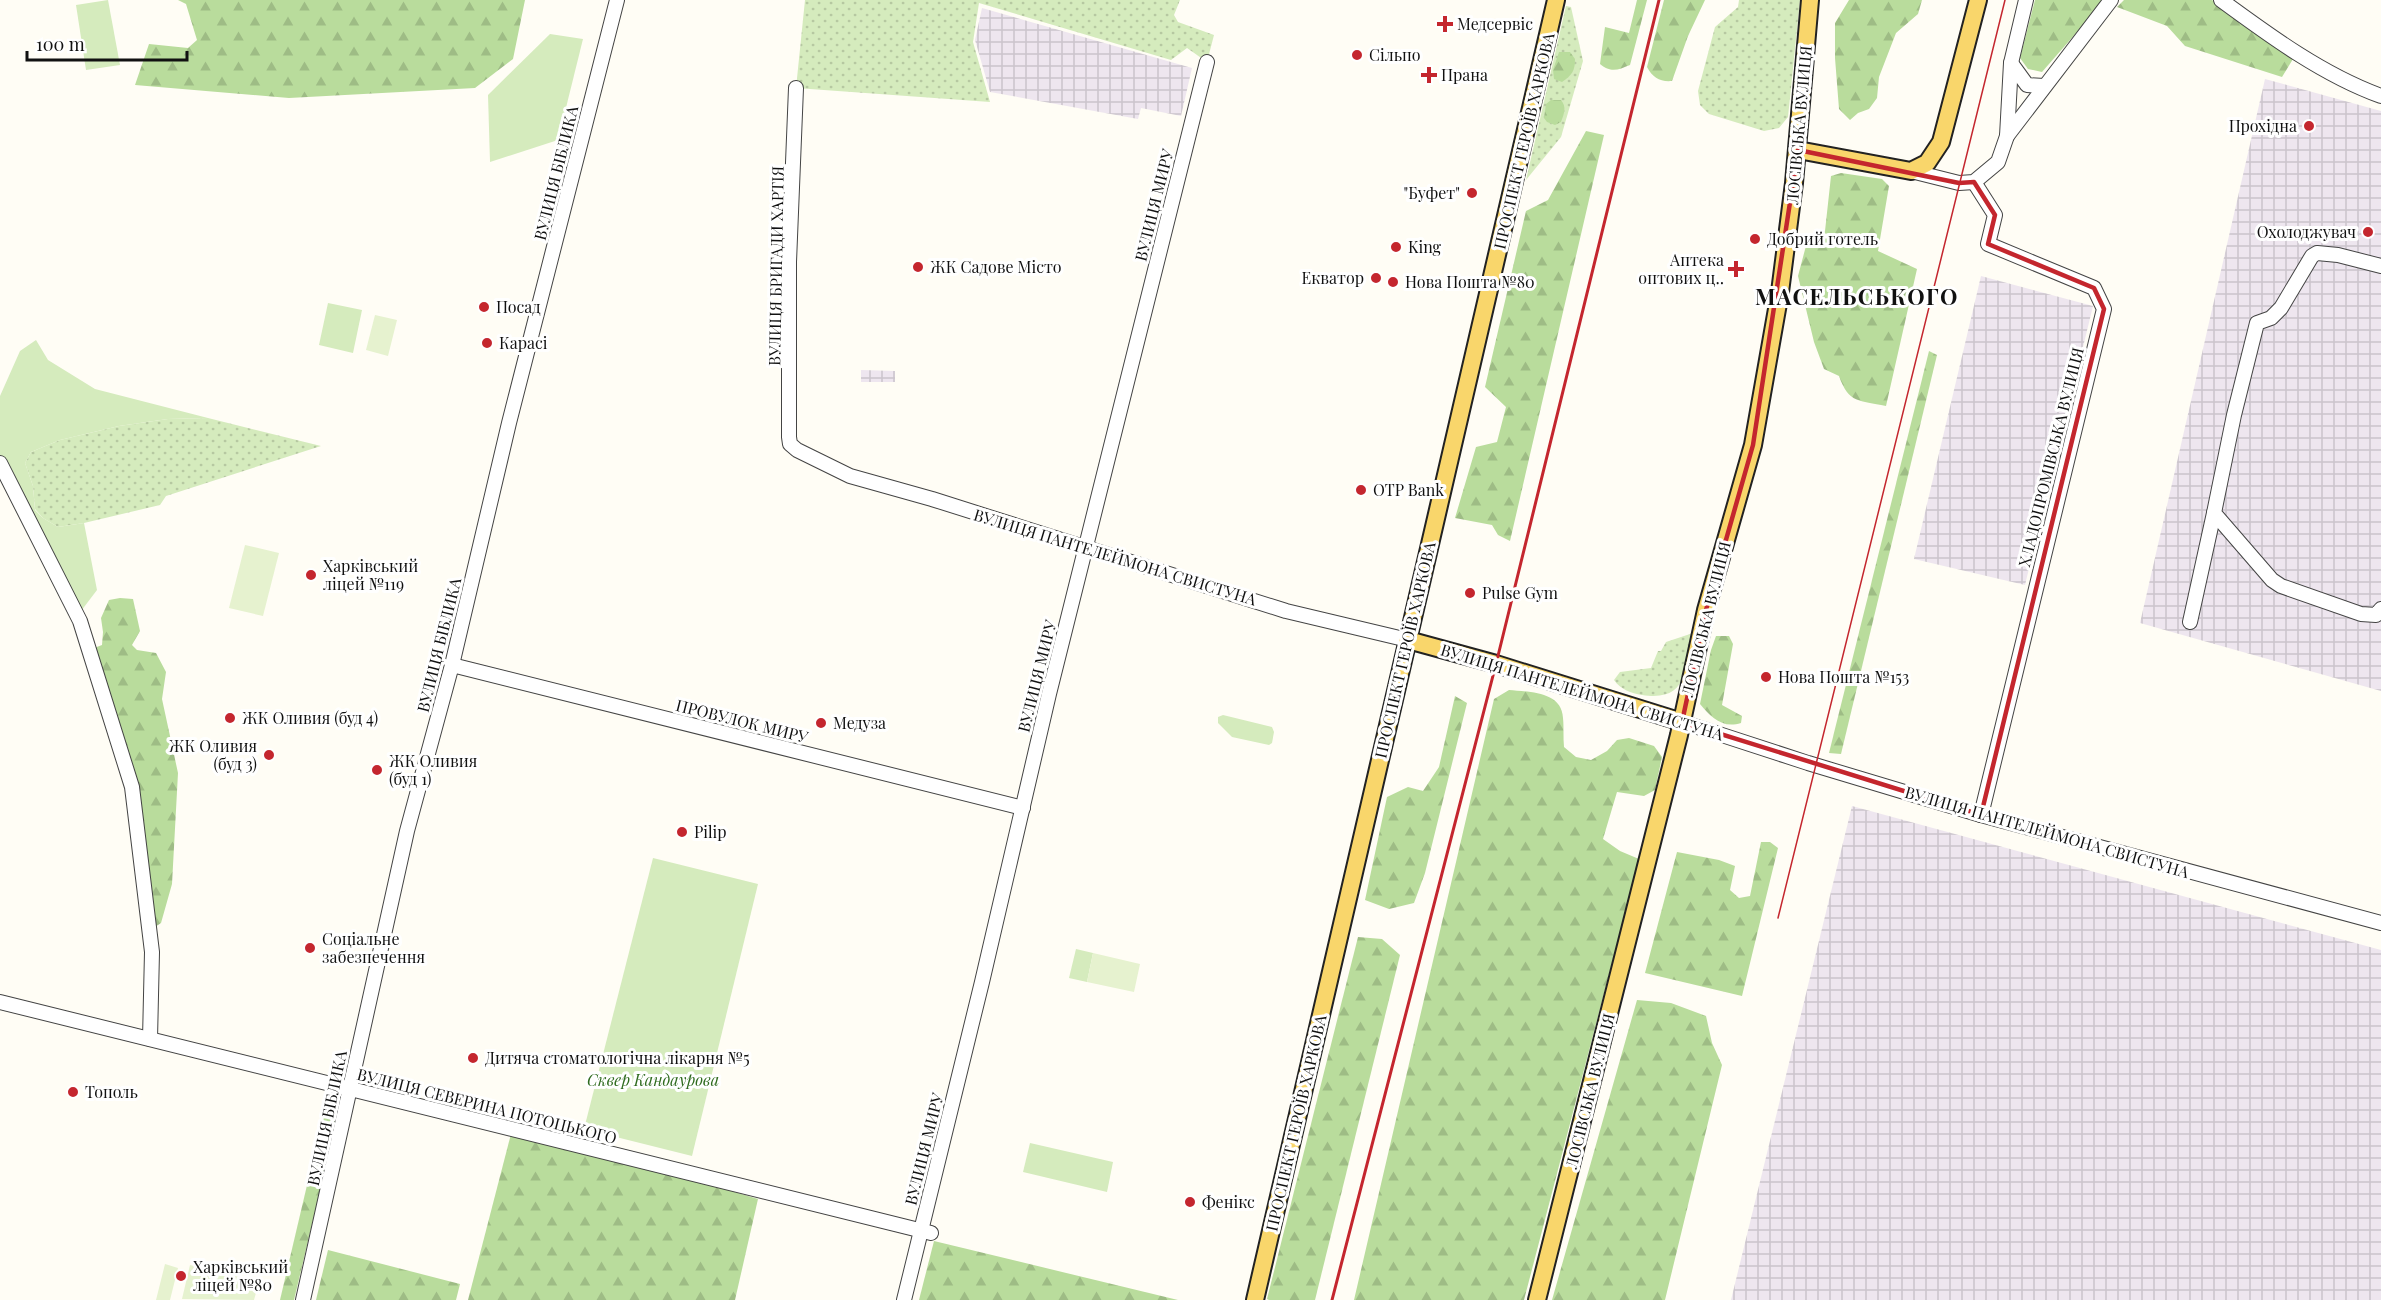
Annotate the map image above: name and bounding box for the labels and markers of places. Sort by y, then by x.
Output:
place label: Медсервіс [1457,13,1533,34]
marker: Медсервіс [1438,17,1452,31]
place label: Сільпо [1369,44,1421,65]
marker: Сільпо [1350,48,1364,62]
place label: Прана [1441,64,1488,85]
marker: Прана [1422,68,1436,82]
place label: Прохідна [2229,115,2297,136]
marker: Прохідна [2302,119,2316,133]
place label: "Буфет" [1403,182,1460,203]
marker: "Буфет" [1465,186,1479,200]
place label: Охолоджувач [2257,221,2356,242]
marker: Охолоджувач [2361,225,2375,239]
place label: Добрий готель [1767,228,1878,249]
marker: Добрий готель [1748,232,1762,246]
place label: King [1408,236,1442,257]
marker: King [1389,240,1403,254]
place label: Аптека оптових ц‥ [1638,249,1724,288]
place label: ЖК Садове Місто [930,256,1062,277]
marker: ЖК Садове Місто [911,260,925,274]
marker: Аптека оптових ц‥ [1729,262,1743,276]
place label: Екватор [1301,267,1364,288]
marker: Екватор [1369,271,1383,285]
place label: Нова Пошта №80 [1405,271,1535,292]
marker: Нова Пошта №80 [1386,275,1400,289]
place label: Посад [496,296,541,317]
marker: Посад [477,300,491,314]
place label: Карасі [499,332,548,353]
marker: Карасі [480,336,494,350]
place label: OTP Bank [1373,479,1444,500]
marker: OTP Bank [1354,483,1368,497]
place label: Харківський ліцей №119 [323,555,418,594]
marker: Харківський ліцей №119 [304,568,318,582]
place label: Pulse Gym [1482,582,1558,603]
marker: Pulse Gym [1463,586,1477,600]
place label: Нова Пошта №153 [1778,666,1909,687]
marker: Нова Пошта №153 [1759,670,1773,684]
place label: ЖК Оливия (буд 4) [242,707,378,728]
marker: ЖК Оливия (буд 4) [223,711,237,725]
place label: Медуза [833,712,886,733]
marker: Медуза [814,716,828,730]
place label: ЖК Оливия (буд 3) [169,735,257,774]
marker: ЖК Оливия (буд 3) [262,748,276,762]
place label: ЖК Оливия (буд 1) [389,750,478,789]
marker: ЖК Оливия (буд 1) [370,763,384,777]
place label: Pilip [694,821,727,842]
marker: Pilip [675,825,689,839]
place label: Соціальне забезпечення [322,928,425,967]
marker: Соціальне забезпечення [303,941,317,955]
place label: Дитяча стоматологiчна лiкарня №5 [485,1047,750,1068]
marker: Дитяча стоматологiчна лiкарня №5 [466,1051,480,1065]
place label: Тополь [85,1081,138,1102]
marker: Тополь [66,1085,80,1099]
place label: Фенікс [1202,1191,1255,1212]
marker: Фенікс [1183,1195,1197,1209]
place label: Харківський ліцей №80 [193,1256,288,1295]
marker: Харківський ліцей №80 [174,1269,188,1283]

